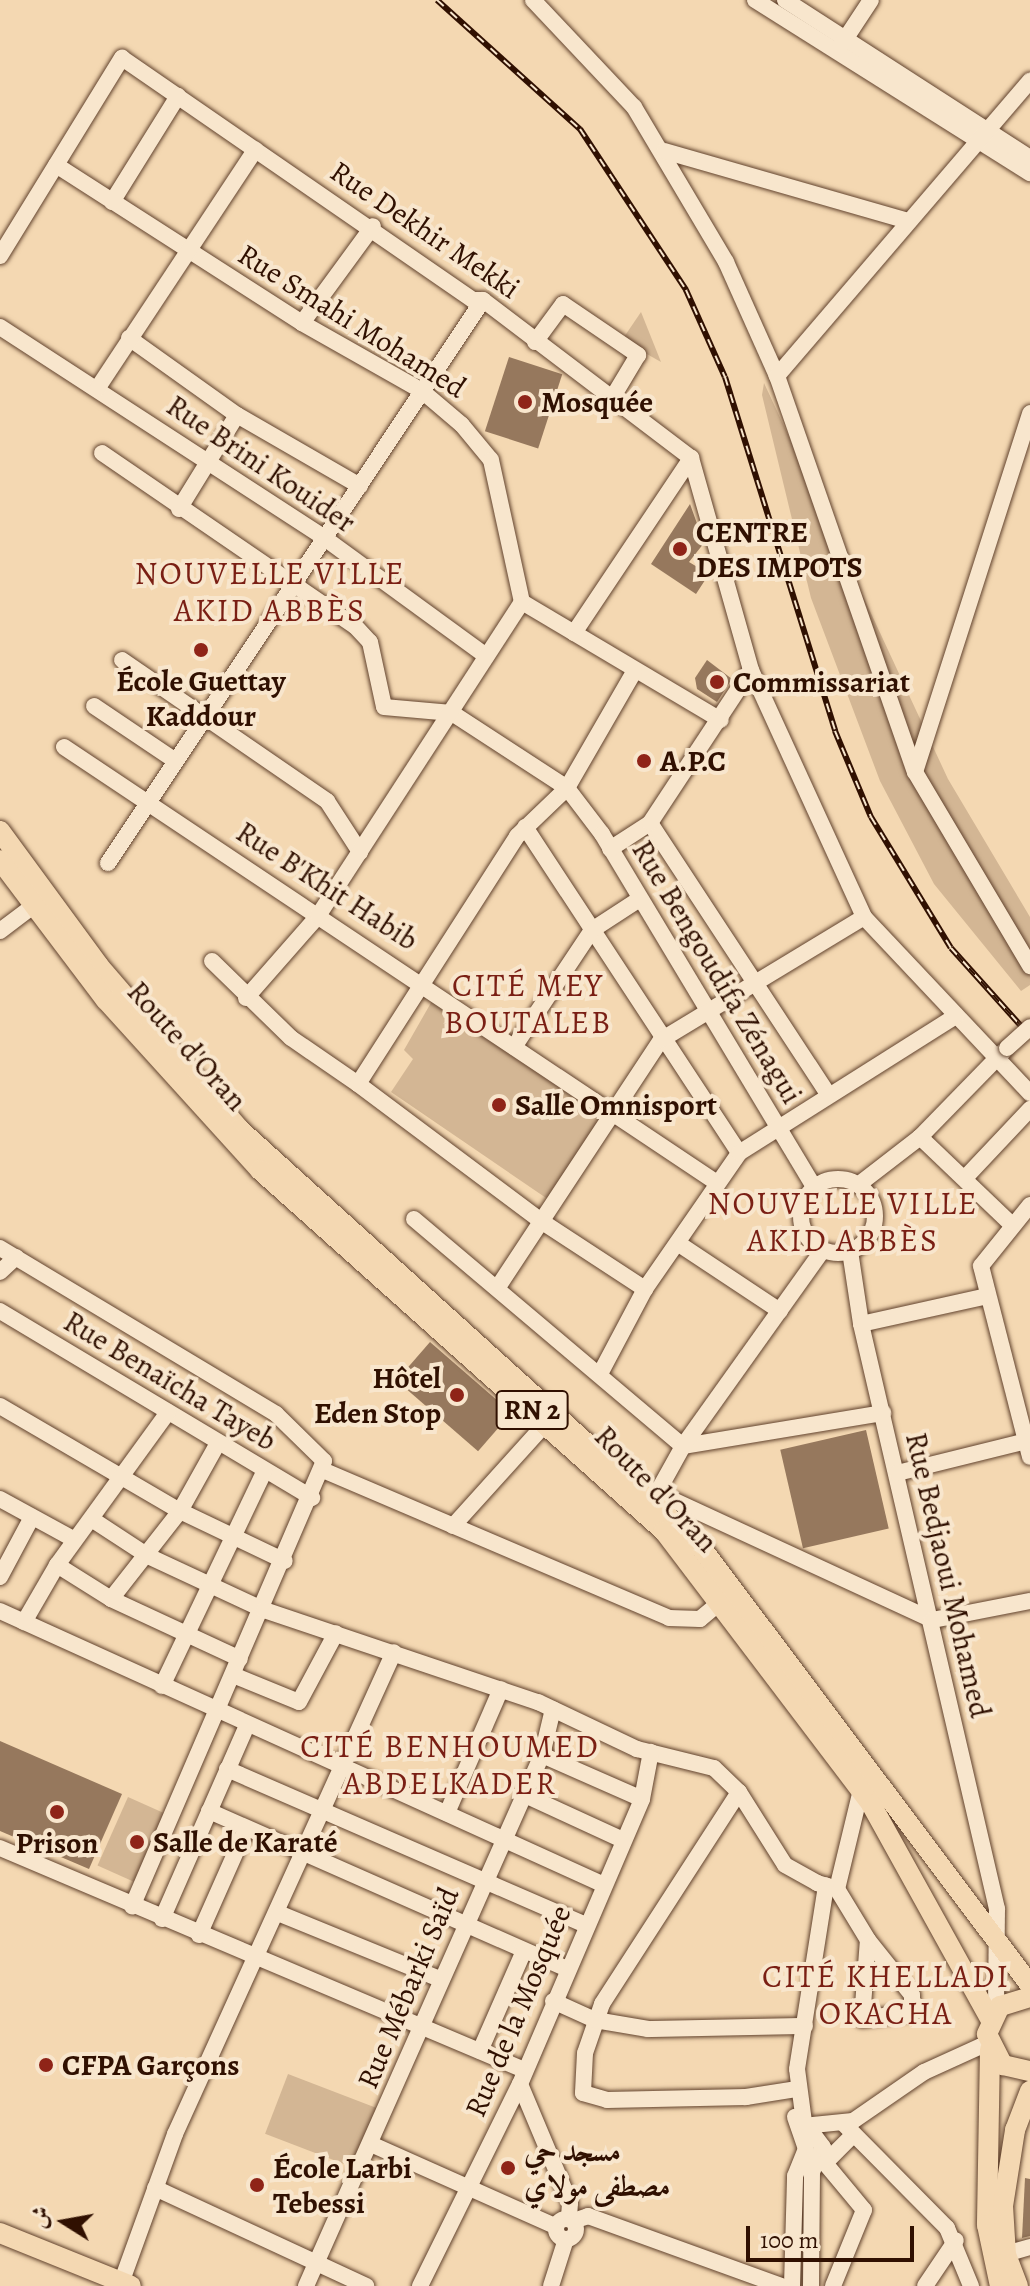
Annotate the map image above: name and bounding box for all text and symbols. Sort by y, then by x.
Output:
street label: Rue Dekhir Mekki [323,153,527,307]
street label: Rue Smahi Mohamed [231,236,473,406]
place label: Mosquée [541,384,653,420]
street label: Rue Brini Kouider [160,388,362,540]
marker: Mosquée [516,393,534,411]
place label: CENTRE DES IMPOTS [696,514,863,584]
marker: CENTRE DES IMPOTS [671,540,689,558]
district label: NOUVELLE VILLE AKID ABBÈS [135,555,405,630]
marker: École Guettay Kaddour [192,641,210,659]
place label: École Guettay Kaddour [116,663,286,734]
place label: Commissariat [733,664,910,700]
marker: Commissariat [708,673,726,691]
place label: A.P.C [660,743,726,779]
marker: A.P.C [635,752,653,770]
street label: Rue B'Khit Habib [230,814,424,958]
street label: Rue Bengoudifa Zénagui [624,834,810,1110]
district label: CITÉ MEY BOUTALEB [444,967,612,1042]
street label: Route d'Oran [120,974,254,1118]
place label: Salle Omnisport [515,1087,717,1123]
marker: Salle Omnisport [490,1096,508,1114]
district label: NOUVELLE VILLE AKID ABBÈS [708,1185,978,1260]
street label: Rue Benaïcha Tayeb [57,1303,283,1459]
place label: Hôtel Eden Stop [314,1360,441,1430]
marker: Hôtel Eden Stop [448,1386,466,1404]
road number: RN 2 [494,1386,570,1434]
street label: Route d'Oran [587,1418,725,1560]
street label: Rue Bedjaoui Mohamed [898,1429,998,1721]
district label: CITÉ BENHOUMED ABDELKADER [300,1728,600,1803]
marker: Prison [48,1803,66,1821]
place label: Salle de Karaté [153,1824,337,1860]
place label: Prison [16,1825,98,1861]
marker: Salle de Karaté [128,1833,146,1851]
street label: Rue Mébarki Saïd [349,1882,467,2094]
street label: Rue de la Mosquée [457,1900,579,2122]
district label: CITÉ KHELLADI OKACHA [762,1958,1010,2033]
place label: CFPA Garçons [62,2047,239,2083]
marker: CFPA Garçons [37,2056,55,2074]
place label: مسجد حي مصطفى مولاي [524,2133,670,2204]
place label: École Larbi Tebessi [273,2150,412,2220]
marker: مسجد حي مصطفى مولاي [499,2159,517,2177]
marker: École Larbi Tebessi [248,2176,266,2194]
north arrow [24,2182,104,2262]
text: ش [24,2204,57,2231]
scale bar [750,2210,918,2260]
text: 100 m [760,2224,819,2256]

